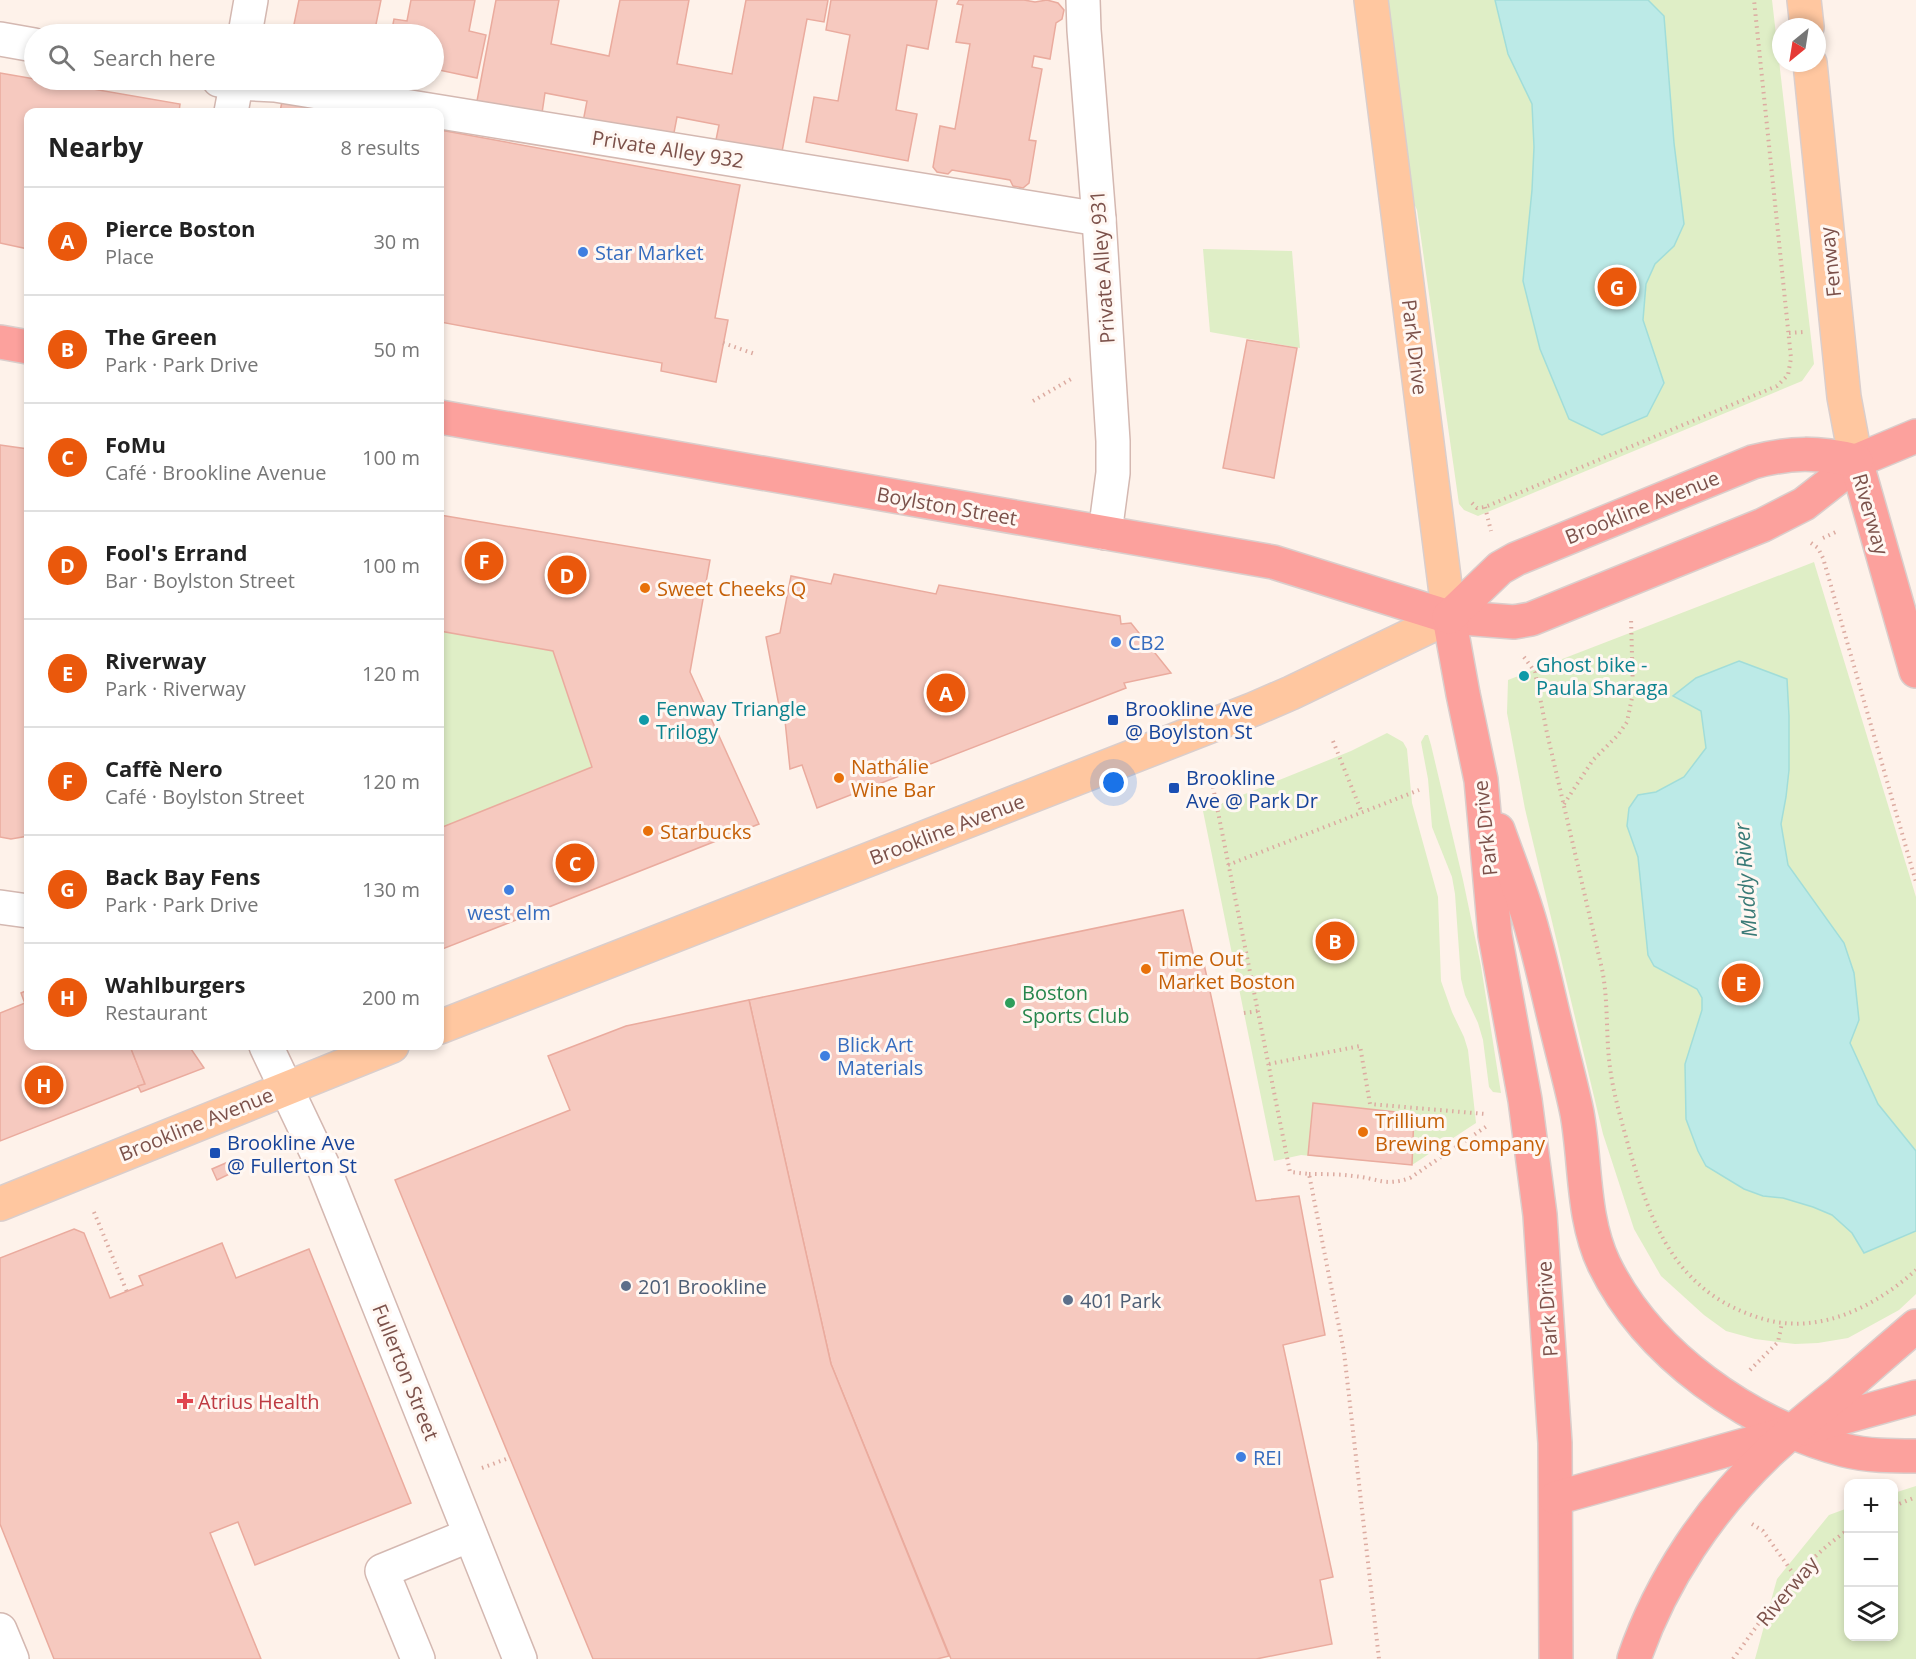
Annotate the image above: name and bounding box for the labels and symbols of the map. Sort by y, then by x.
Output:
north arrow [1772,18,1826,72]
street label: Private Alley 932 [590,124,746,174]
street label: Private Alley 931 [1083,190,1121,344]
street label: Fenway [1813,225,1847,298]
place label: Star Market [595,239,704,266]
marker: Star Market [576,245,590,259]
pin: G [1598,264,1636,310]
street label: Park Drive [1396,298,1434,396]
street label: Brookline Avenue [1561,464,1723,550]
street label: Riverway [1847,470,1896,559]
street label: Boylston Street [875,480,1019,532]
pin: F [464,538,504,584]
pin: D [548,552,586,598]
place label: Sweet Cheeks Q [657,575,806,602]
marker: Sweet Cheeks Q [638,581,652,595]
place label: CB2 [1128,629,1165,656]
marker: CB2 [1109,635,1123,649]
place label: Ghost bike - Paula Sharaga [1536,651,1668,701]
marker: Ghost bike - Paula Sharaga [1517,669,1531,683]
pin: A [926,670,966,716]
place label: Fenway Triangle Trilogy [656,695,806,745]
place label: Brookline Ave @ Boylston St [1125,695,1253,745]
marker: Fenway Triangle Trilogy [637,713,651,727]
marker: Brookline Ave @ Boylston St [1106,713,1120,727]
place label: Nathálie Wine Bar [851,753,935,803]
place label: Brookline Ave @ Park Dr [1186,764,1318,814]
your location [1099,768,1128,797]
marker: Nathálie Wine Bar [832,771,846,785]
street label: Park Drive [1467,779,1503,877]
marker: Brookline Ave @ Park Dr [1167,781,1181,795]
street label: Brookline Avenue [866,787,1028,871]
place label: Starbucks [660,818,752,845]
water label: Muddy River [1727,821,1763,938]
marker: Starbucks [641,824,655,838]
pin: C [556,840,594,886]
marker: west elm [502,883,516,897]
place label: west elm [467,899,551,926]
pin: B [1316,918,1354,964]
place label: Time Out Market Boston [1158,945,1295,995]
pin: E [1722,960,1760,1006]
marker: Time Out Market Boston [1139,962,1153,976]
place label: Boston Sports Club [1022,979,1129,1029]
marker: Boston Sports Club [1003,996,1017,1010]
place label: Blick Art Materials [837,1031,923,1081]
marker: Blick Art Materials [818,1049,832,1063]
pin: H [24,1062,63,1108]
street label: Brookline Avenue [115,1081,277,1167]
place label: Trillium Brewing Company [1375,1107,1546,1157]
marker: Trillium Brewing Company [1356,1125,1370,1139]
place label: Brookline Ave @ Fullerton St [227,1129,357,1179]
marker: Brookline Ave @ Fullerton St [208,1146,222,1160]
street label: Park Drive [1530,1260,1564,1358]
place label: 201 Brookline [638,1273,767,1300]
marker: 201 Brookline [619,1279,633,1293]
place label: 401 Park [1080,1287,1162,1314]
marker: 401 Park [1061,1293,1075,1307]
street label: Fullerton Street [366,1300,446,1444]
place label: Atrius Health [198,1388,320,1415]
marker: Atrius Health [176,1392,194,1410]
place label: REI [1253,1444,1282,1471]
marker: REI [1234,1450,1248,1464]
street label: Riverway [1750,1550,1825,1632]

